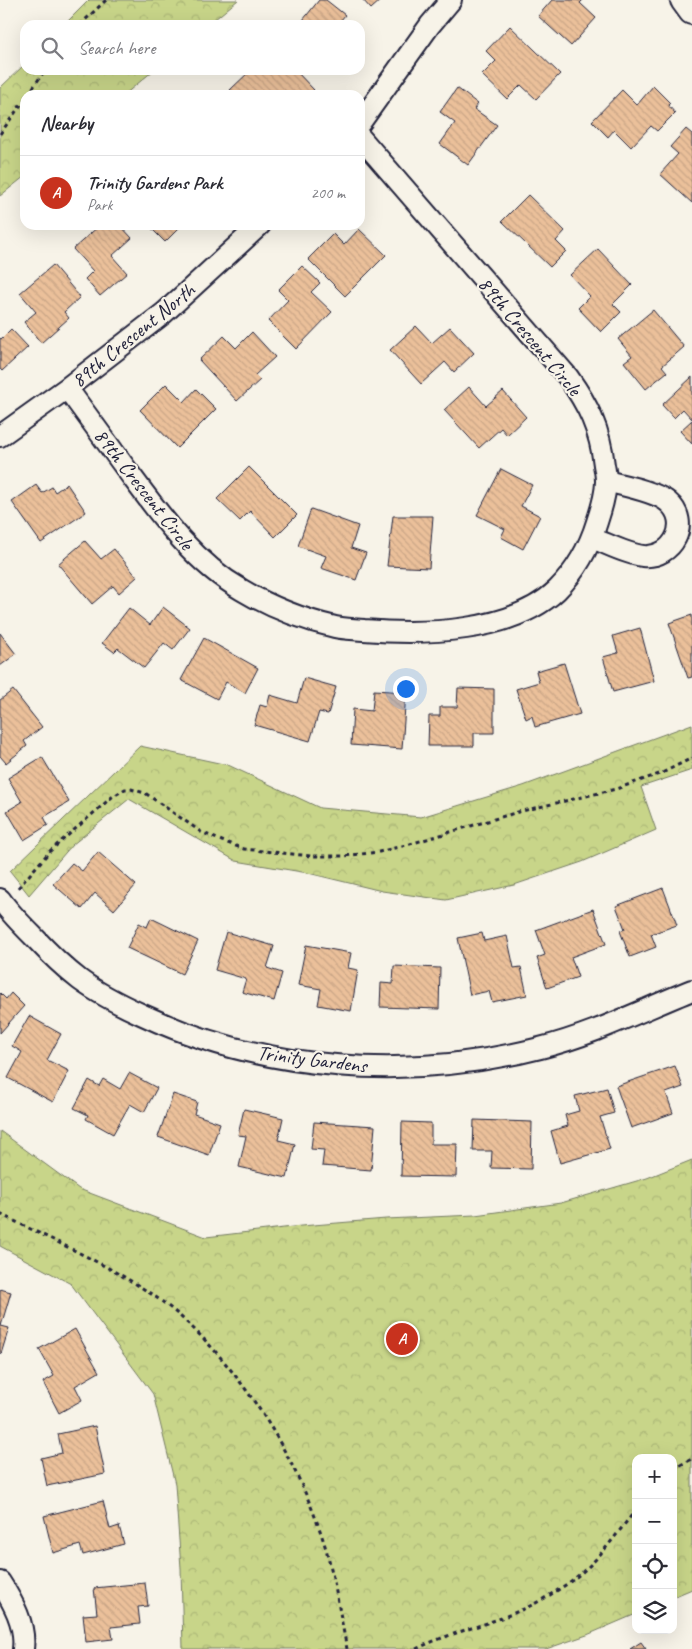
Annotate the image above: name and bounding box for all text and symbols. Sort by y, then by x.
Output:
search box [20,20,365,75]
icon: search [38,34,66,62]
text: Search here [78,36,155,60]
text: Nearby [40,110,93,136]
text: Trinity Gardens Park [87,171,222,195]
text: A [52,183,60,203]
text: 200 m [311,183,345,203]
text: Park [87,195,112,215]
street label: 89th Crescent Circle [473,271,589,402]
street label: 89th Crescent North [66,276,201,393]
street label: 89th Crescent Circle [88,423,201,557]
your location [393,676,419,702]
street label: Trinity Gardens [256,1039,370,1079]
pin: A [386,1320,418,1358]
map controls [632,1454,677,1634]
button: + [632,1454,677,1499]
button: − [632,1499,677,1544]
button: locate [632,1544,677,1589]
button: layers [632,1589,677,1634]

